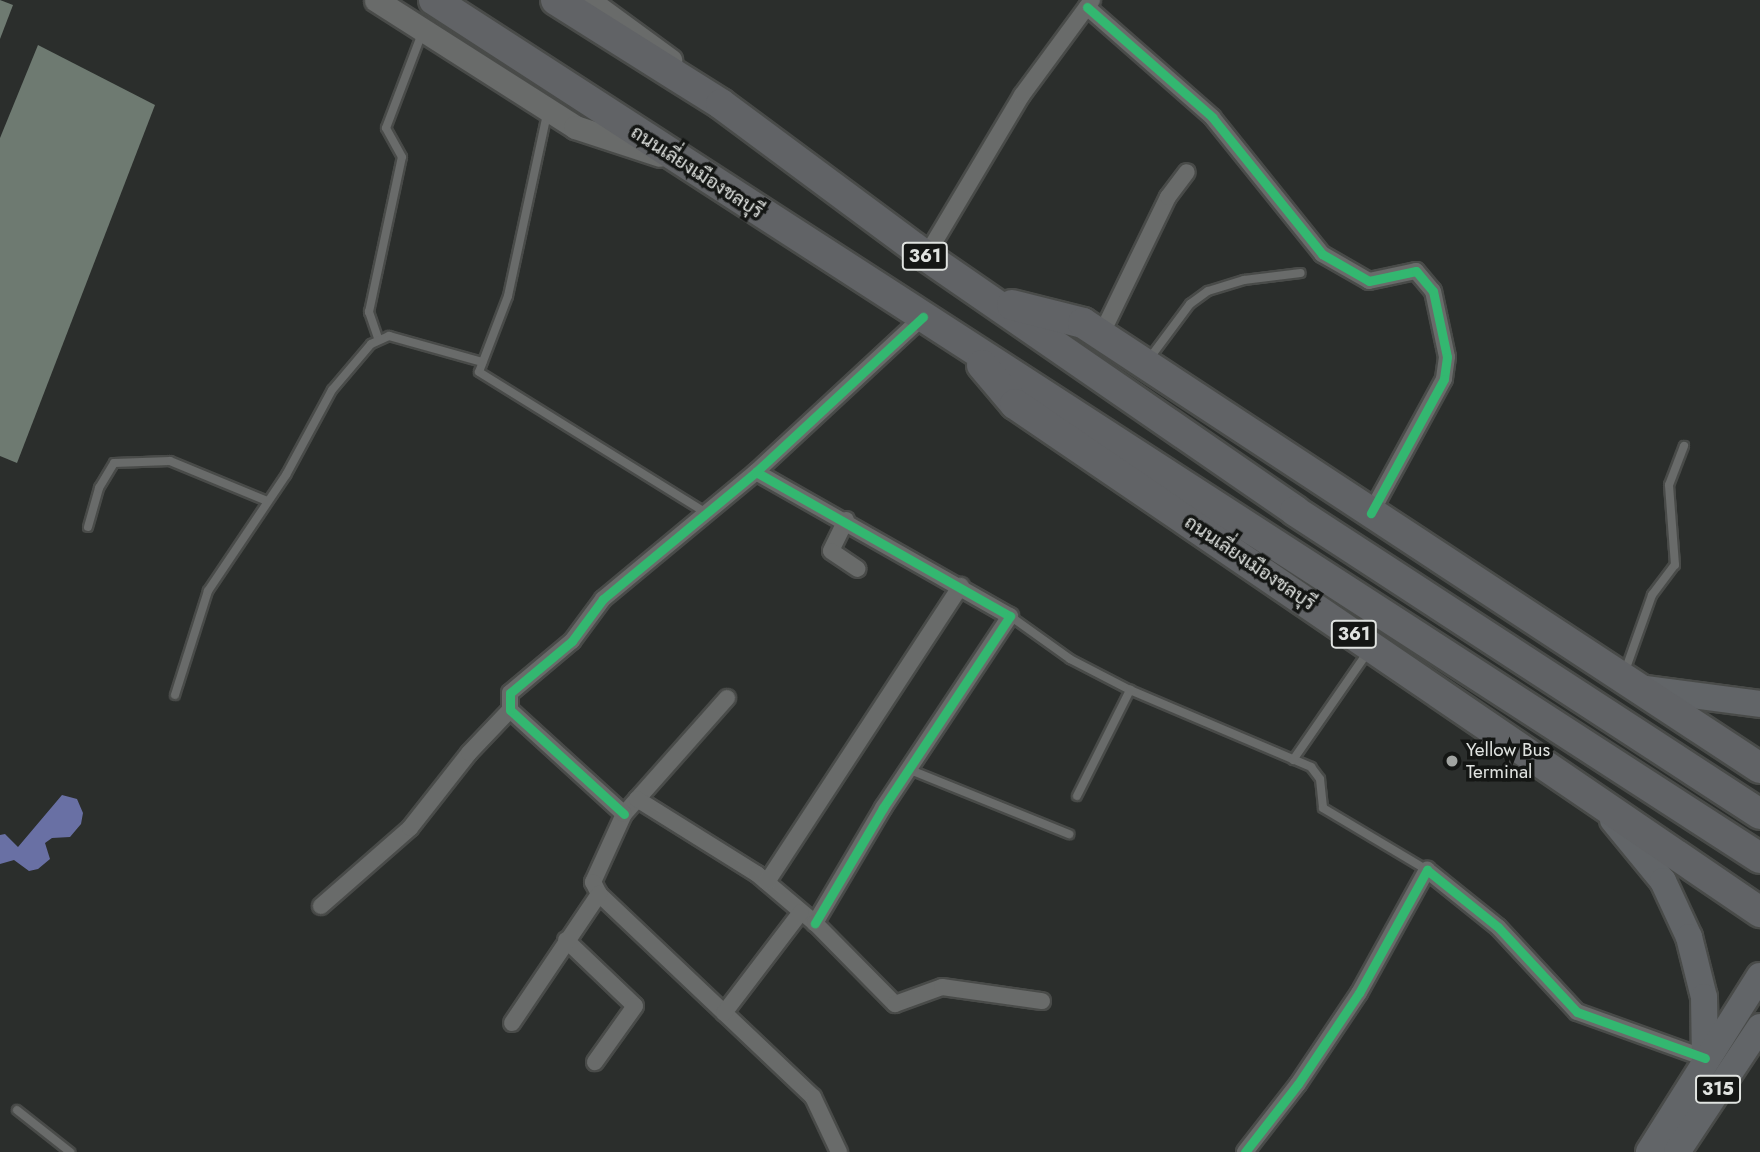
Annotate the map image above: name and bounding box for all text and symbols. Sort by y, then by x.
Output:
street label: ถนนเลี่ยงเมืองชลบุรี [627,121,767,223]
road number: 361 [900,242,950,270]
street label: ถนนเลี่ยงเมืองชลบุรี [1180,511,1320,615]
road number: 361 [1330,620,1378,648]
place label: Yellow Bus Terminal [1466,739,1550,783]
marker: Yellow Bus Terminal [1444,753,1460,769]
road number: 315 [1694,1074,1742,1104]

